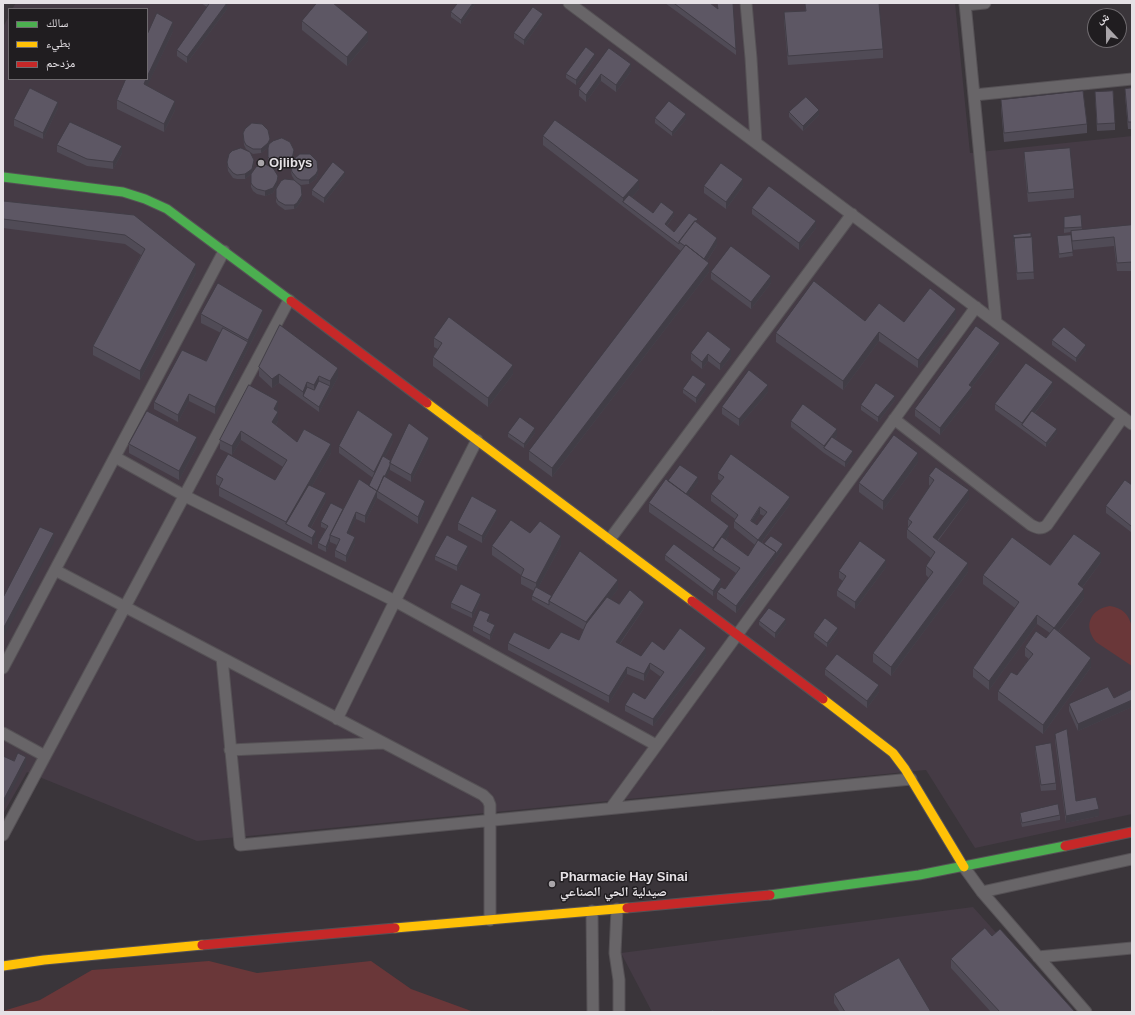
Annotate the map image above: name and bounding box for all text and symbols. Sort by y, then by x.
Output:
legend [8,8,148,80]
north arrow [1087,8,1127,48]
text: ش [1095,10,1111,26]
text: سالك [46,16,68,30]
text: بطيء [46,36,70,50]
text: مزدحم [46,56,75,70]
place label: Ojlibys [269,155,312,171]
marker: Ojlibys [256,158,266,168]
place label: Pharmacie Hay Sinai صيدلية الحي الصناعي [560,869,688,900]
marker: Pharmacie Hay Sinai صيدلية الحي الصناعي [547,879,557,889]

